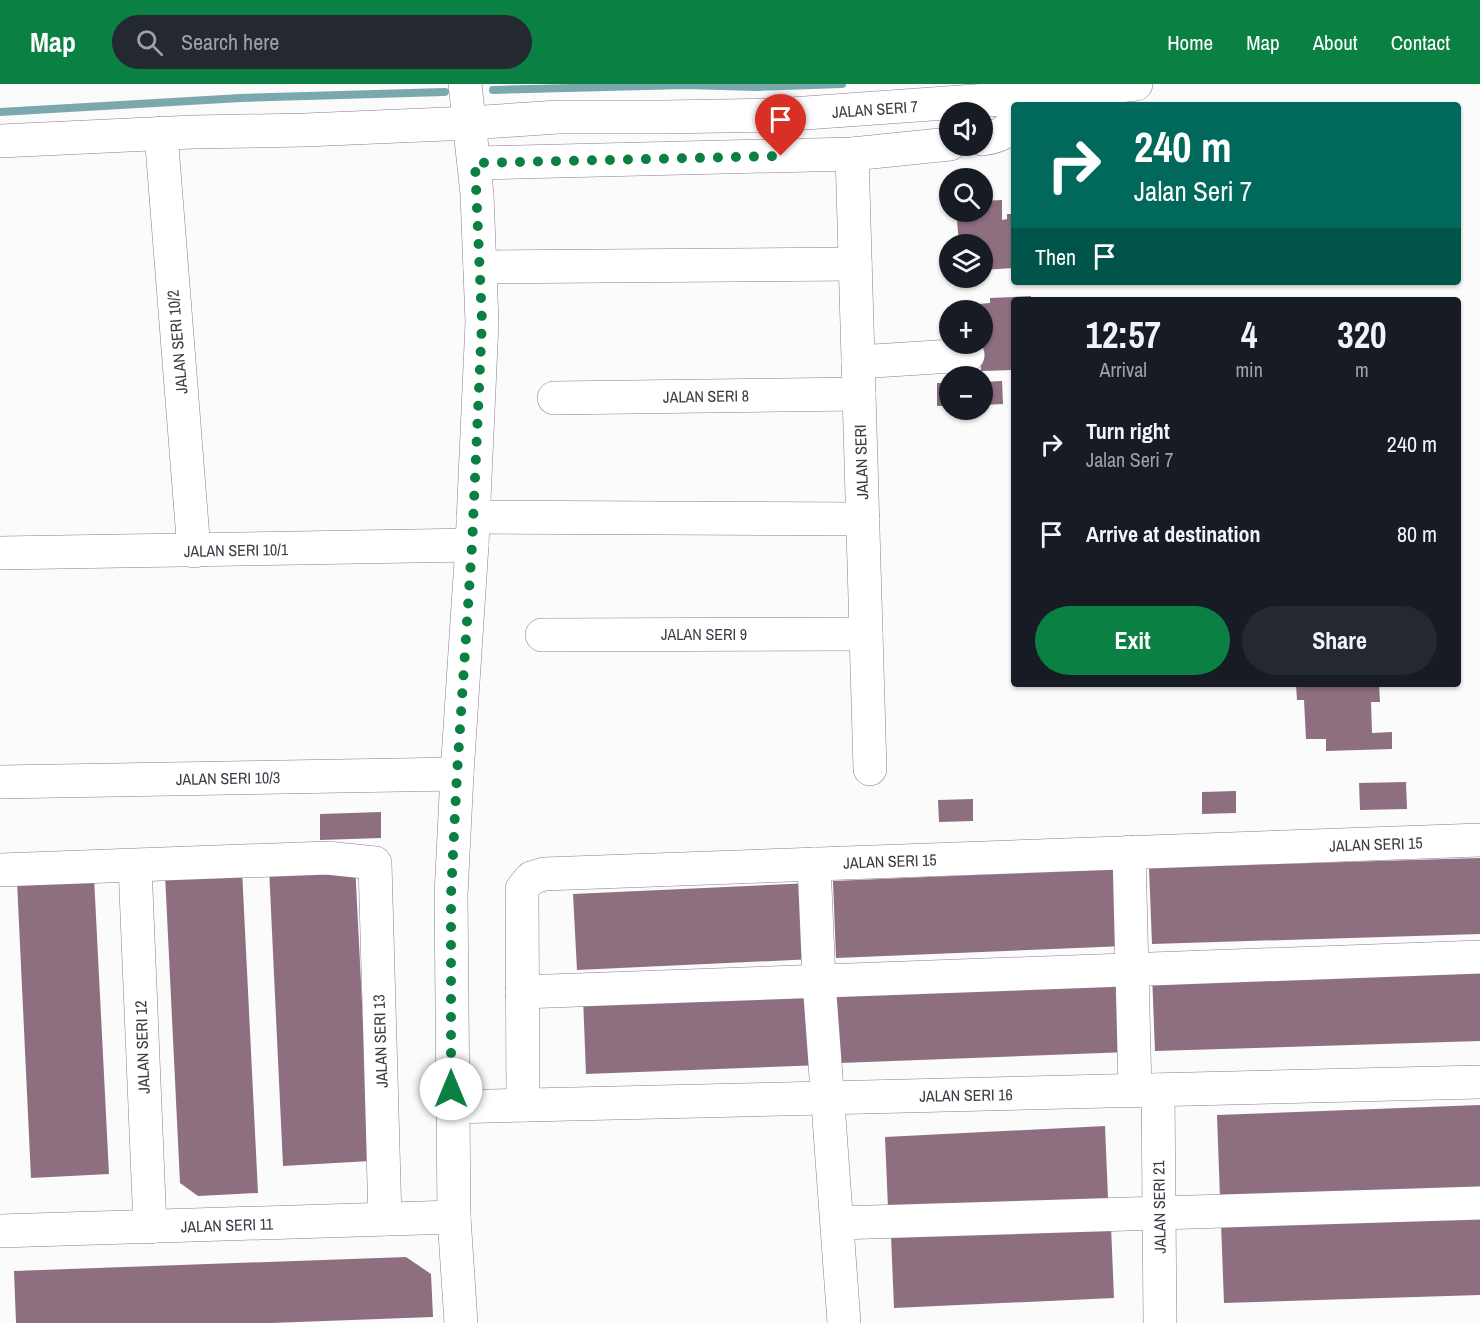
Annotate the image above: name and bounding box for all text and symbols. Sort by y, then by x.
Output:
search box [112,15,532,69]
text: Map [30,23,76,61]
icon: search [133,26,166,59]
text: Search here [181,27,279,57]
text: Home [1167,28,1213,57]
text: Map [1246,28,1280,57]
text: About [1313,28,1358,57]
text: Contact [1391,28,1450,57]
pin [755,94,806,156]
street label: JALAN SERI 7 [831,95,919,123]
map controls [939,102,993,420]
button: sound [939,102,993,156]
icon: arrive [764,103,797,136]
text: 240 m [1134,119,1232,175]
icon: right [1035,126,1113,204]
button: search [939,168,993,222]
text: Jalan Seri 7 [1134,173,1252,209]
button: layers [939,234,993,288]
icon: arrive [1088,240,1121,273]
text: Then [1035,242,1076,272]
street label: JALAN SERI 10/2 [161,289,193,395]
button: + [939,300,993,354]
text: 12:57 [1085,311,1161,359]
text: 4 [1241,311,1257,359]
text: 320 [1337,311,1387,359]
text: Arrival [1100,356,1147,383]
text: min [1235,356,1263,383]
text: m [1355,356,1369,383]
button: − [939,366,993,420]
street label: JALAN SERI 8 [663,384,749,408]
text: Turn right [1086,416,1170,446]
street label: JALAN SERI [849,424,873,500]
icon: right [1035,428,1068,461]
text: 240 m [1387,429,1437,459]
text: Jalan Seri 7 [1086,446,1174,473]
icon: arrive [1035,518,1068,551]
text: Arrive at destination [1086,519,1260,549]
text: 80 m [1397,519,1437,549]
street label: JALAN SERI 10/1 [184,538,289,562]
button: Exit [1035,606,1230,675]
button: Share [1242,606,1437,675]
street label: JALAN SERI 9 [661,623,747,645]
street label: JALAN SERI 10/3 [176,766,280,790]
street label: JALAN SERI 15 [1329,831,1423,857]
street label: JALAN SERI 15 [843,848,937,874]
street label: JALAN SERI 13 [367,994,393,1088]
street label: JALAN SERI 12 [129,1000,155,1094]
position arrow [419,1057,483,1121]
street label: JALAN SERI 16 [919,1083,1013,1107]
street label: JALAN SERI 21 [1147,1159,1171,1254]
street label: JALAN SERI 11 [180,1212,274,1238]

